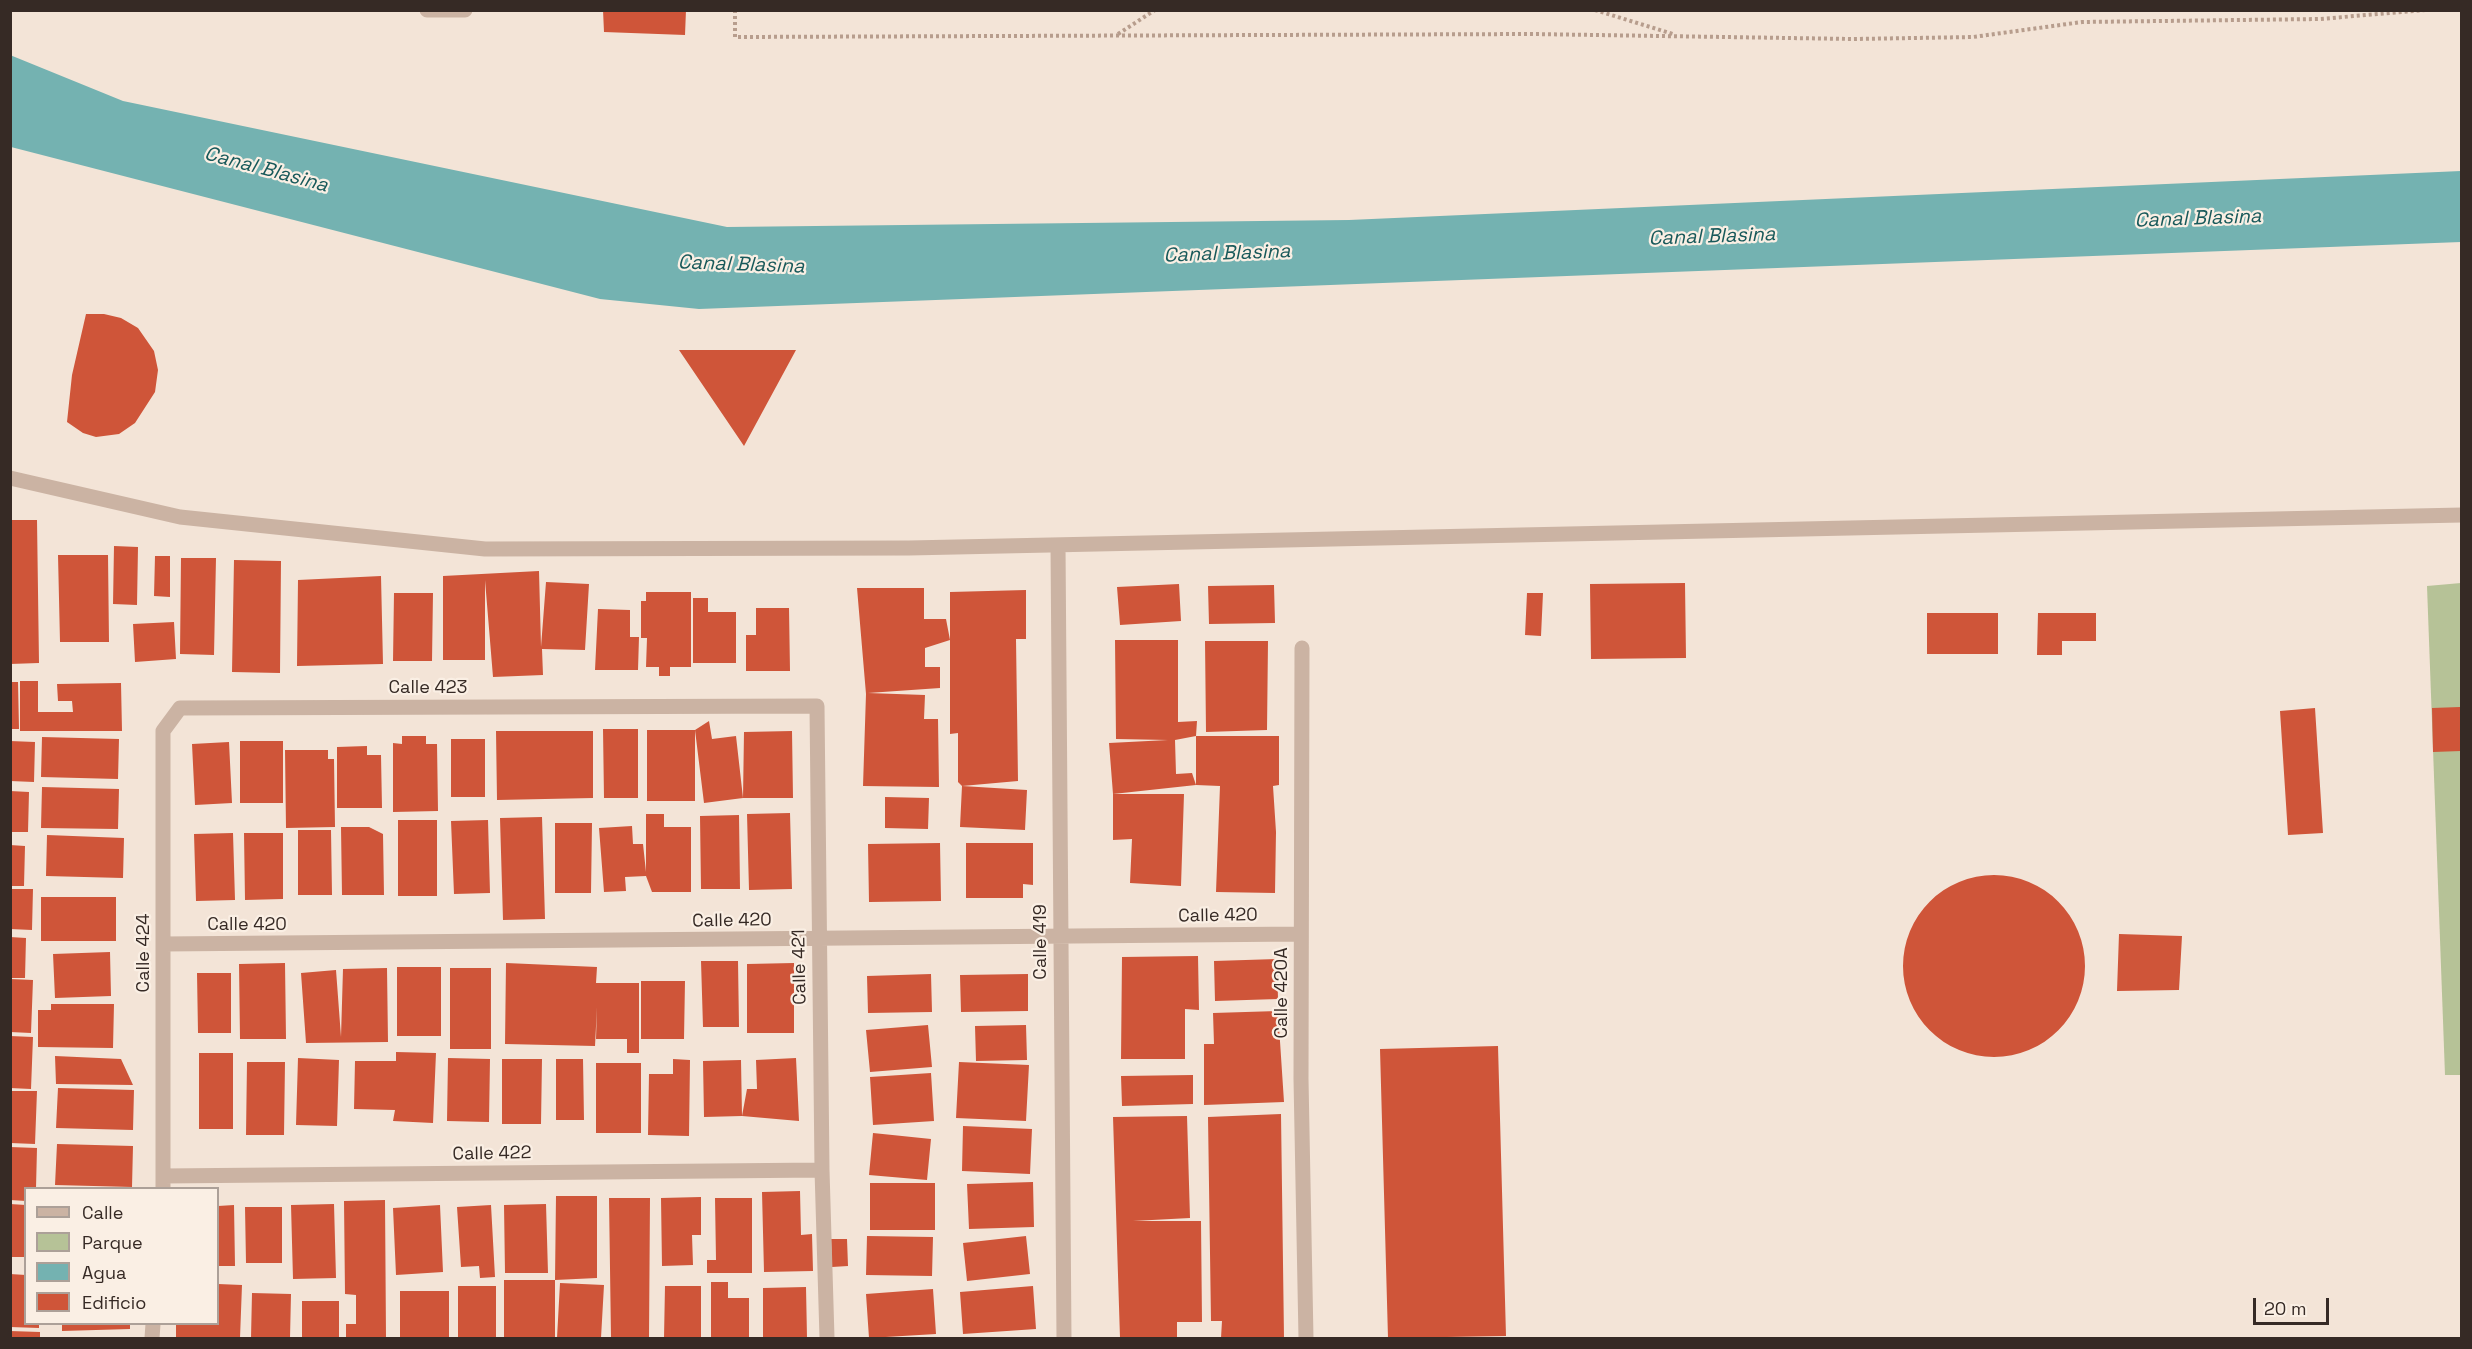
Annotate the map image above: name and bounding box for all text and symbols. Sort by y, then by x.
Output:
water label: Canal Blasina [202,142,330,198]
water label: Canal Blasina [2134,205,2262,233]
water label: Canal Blasina [1648,223,1776,251]
water label: Canal Blasina [1163,240,1291,268]
water label: Canal Blasina [677,251,805,279]
street label: Calle 423 [389,677,467,699]
street label: Calle 419 [1030,904,1052,980]
street label: Calle 420 [1178,905,1258,927]
street label: Calle 420 [692,910,772,932]
street label: Calle 424 [133,914,155,992]
street label: Calle 420 [207,914,287,936]
street label: Calle 421 [789,929,811,1005]
street label: Calle 420A [1271,948,1293,1038]
street label: Calle 422 [452,1143,532,1165]
legend [24,1187,219,1325]
text: Calle [82,1201,123,1224]
text: Parque [82,1231,143,1254]
text: Agua [82,1261,126,1284]
scale bar [2256,1286,2332,1324]
text: Edificio [82,1291,146,1314]
text: 20 m [2264,1297,2307,1320]

